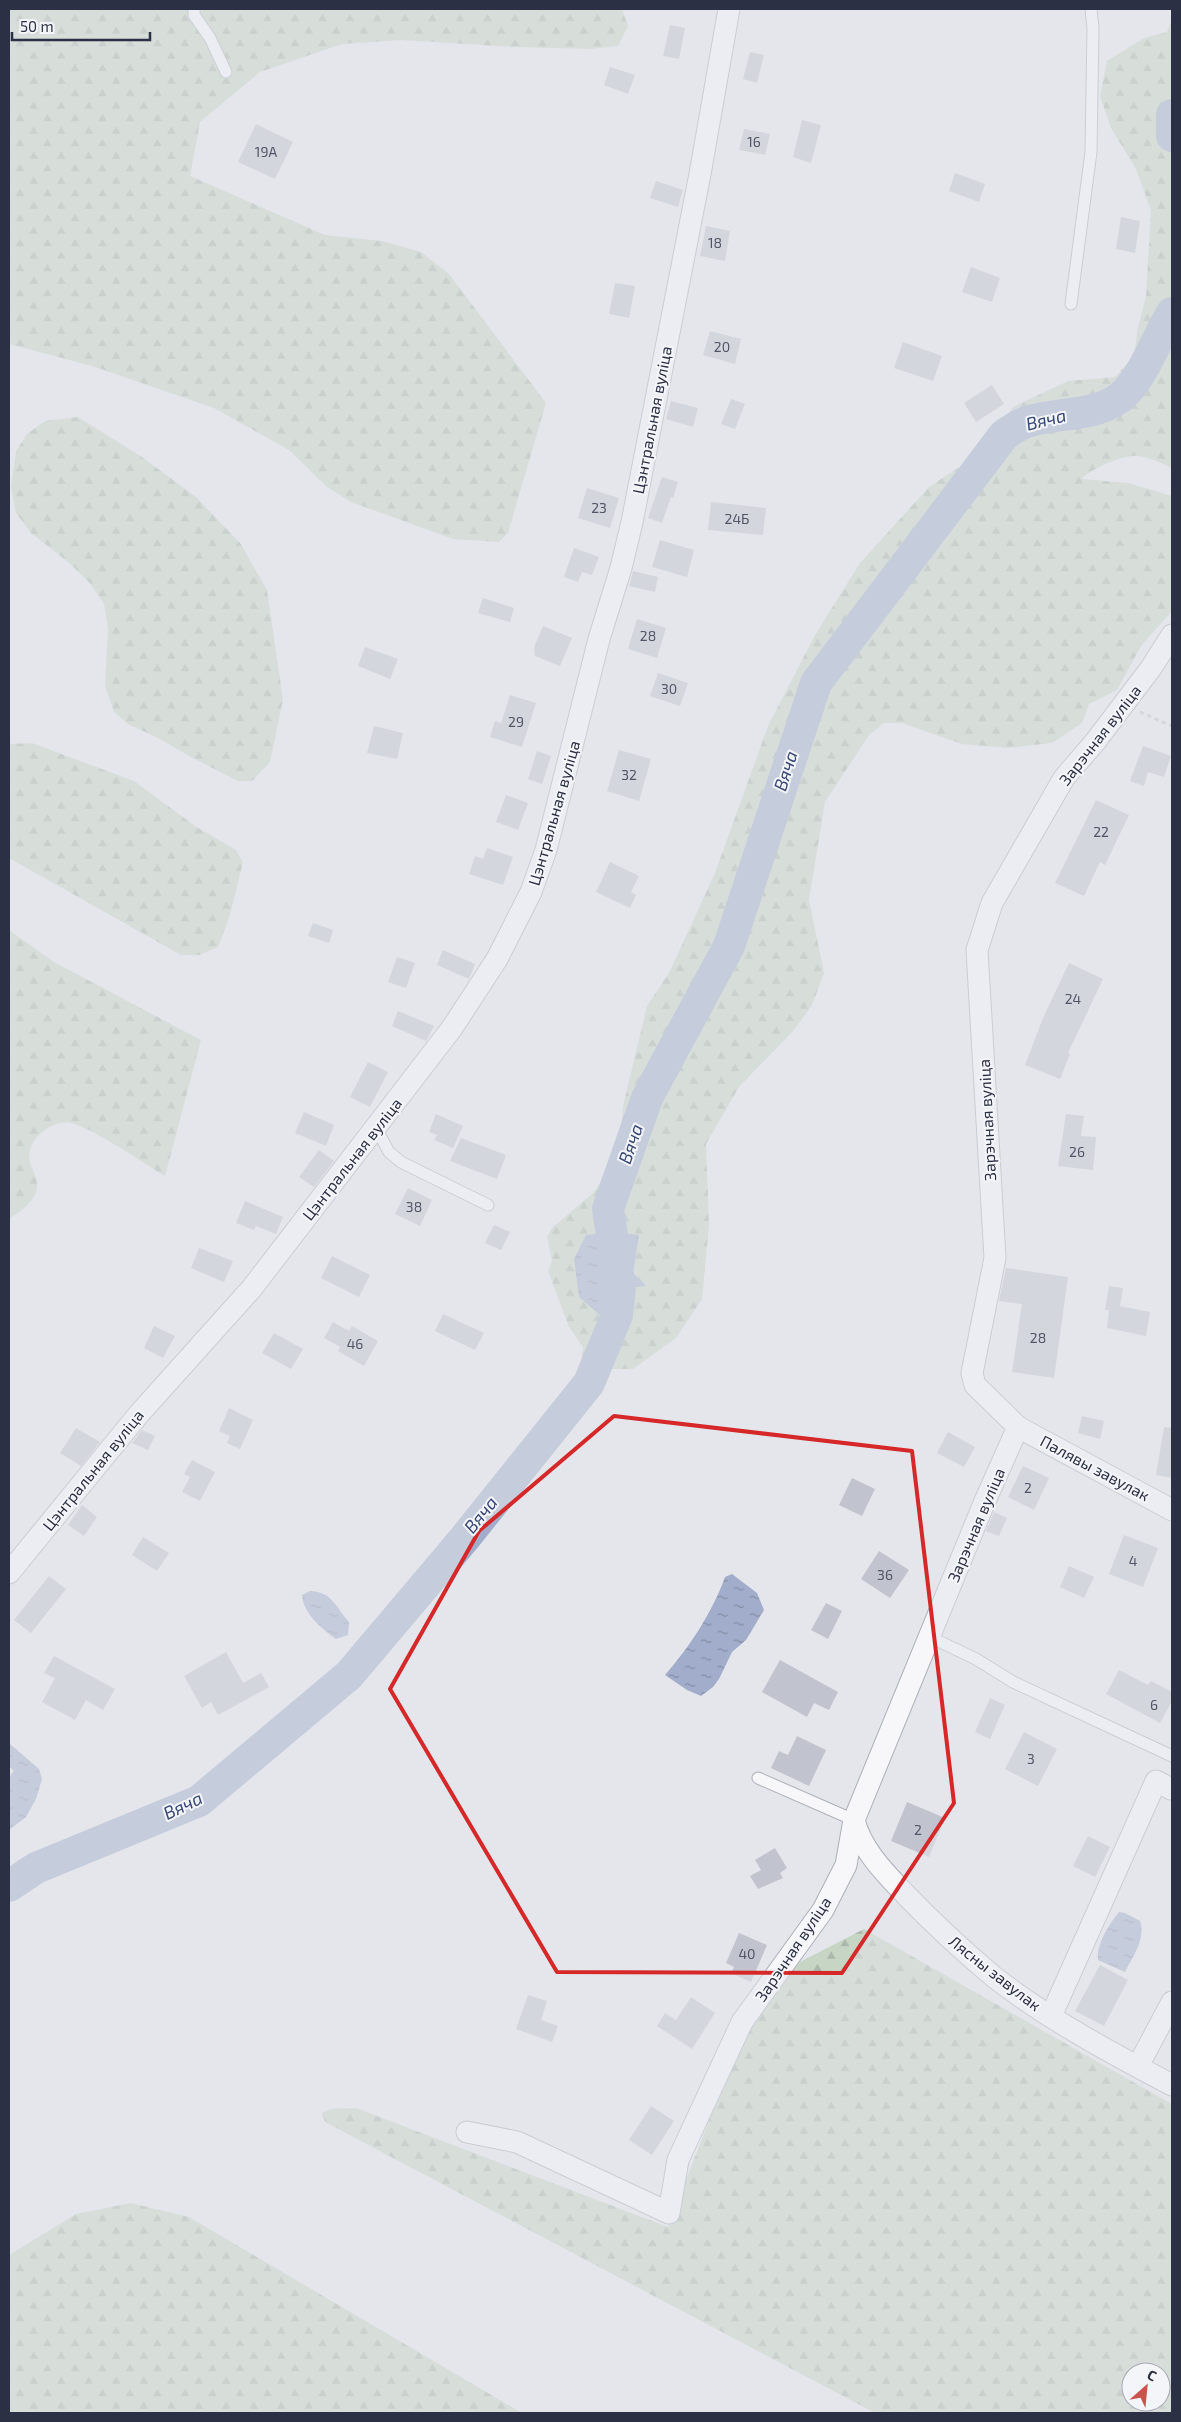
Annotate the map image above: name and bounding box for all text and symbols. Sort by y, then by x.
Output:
scale bar [12,10,150,42]
text: 50 m [20,17,54,35]
house number: 16 [747,133,761,150]
house number: 19А [255,143,277,160]
house number: 18 [708,234,722,251]
house number: 20 [714,338,730,355]
street label: Цэнтральная вуліца [628,344,676,496]
water label: Вяча [1023,403,1068,435]
house number: 23 [591,499,607,516]
house number: 24Б [725,510,749,527]
house number: 28 [640,627,656,644]
house number: 30 [661,680,677,697]
street label: Зарэчная вуліца [1055,681,1145,789]
house number: 29 [508,713,524,730]
street label: Цэнтральная вуліца [524,738,584,888]
water label: Вяча [768,748,802,793]
house number: 32 [621,766,637,783]
house number: 22 [1093,823,1109,840]
house number: 24 [1065,990,1081,1007]
street label: Зарэчная вуліца [974,1059,1000,1181]
street label: Цэнтральная вуліца [298,1094,406,1224]
water label: Вяча [613,1121,647,1167]
house number: 26 [1069,1143,1085,1160]
house number: 38 [406,1198,422,1215]
house number: 28 [1030,1329,1046,1346]
house number: 46 [347,1335,363,1352]
street label: Цэнтральная вуліца [38,1405,148,1535]
street label: Палявы завулак [1037,1431,1154,1505]
street label: Зарэчная вуліца [943,1465,1009,1585]
house number: 2 [1024,1479,1032,1496]
water label: Вяча [459,1492,502,1537]
house number: 4 [1129,1552,1137,1569]
house number: 36 [877,1566,893,1583]
house number: 6 [1150,1696,1158,1713]
house number: 3 [1027,1750,1035,1767]
water label: Вяча [159,1786,206,1824]
house number: 2 [914,1821,922,1838]
street label: Зарэчная вуліца [751,1893,835,2005]
street label: Лясны завулак [945,1931,1045,2015]
house number: 40 [738,1945,756,1962]
north arrow [1121,2362,1171,2412]
text: С [1145,2366,1160,2384]

